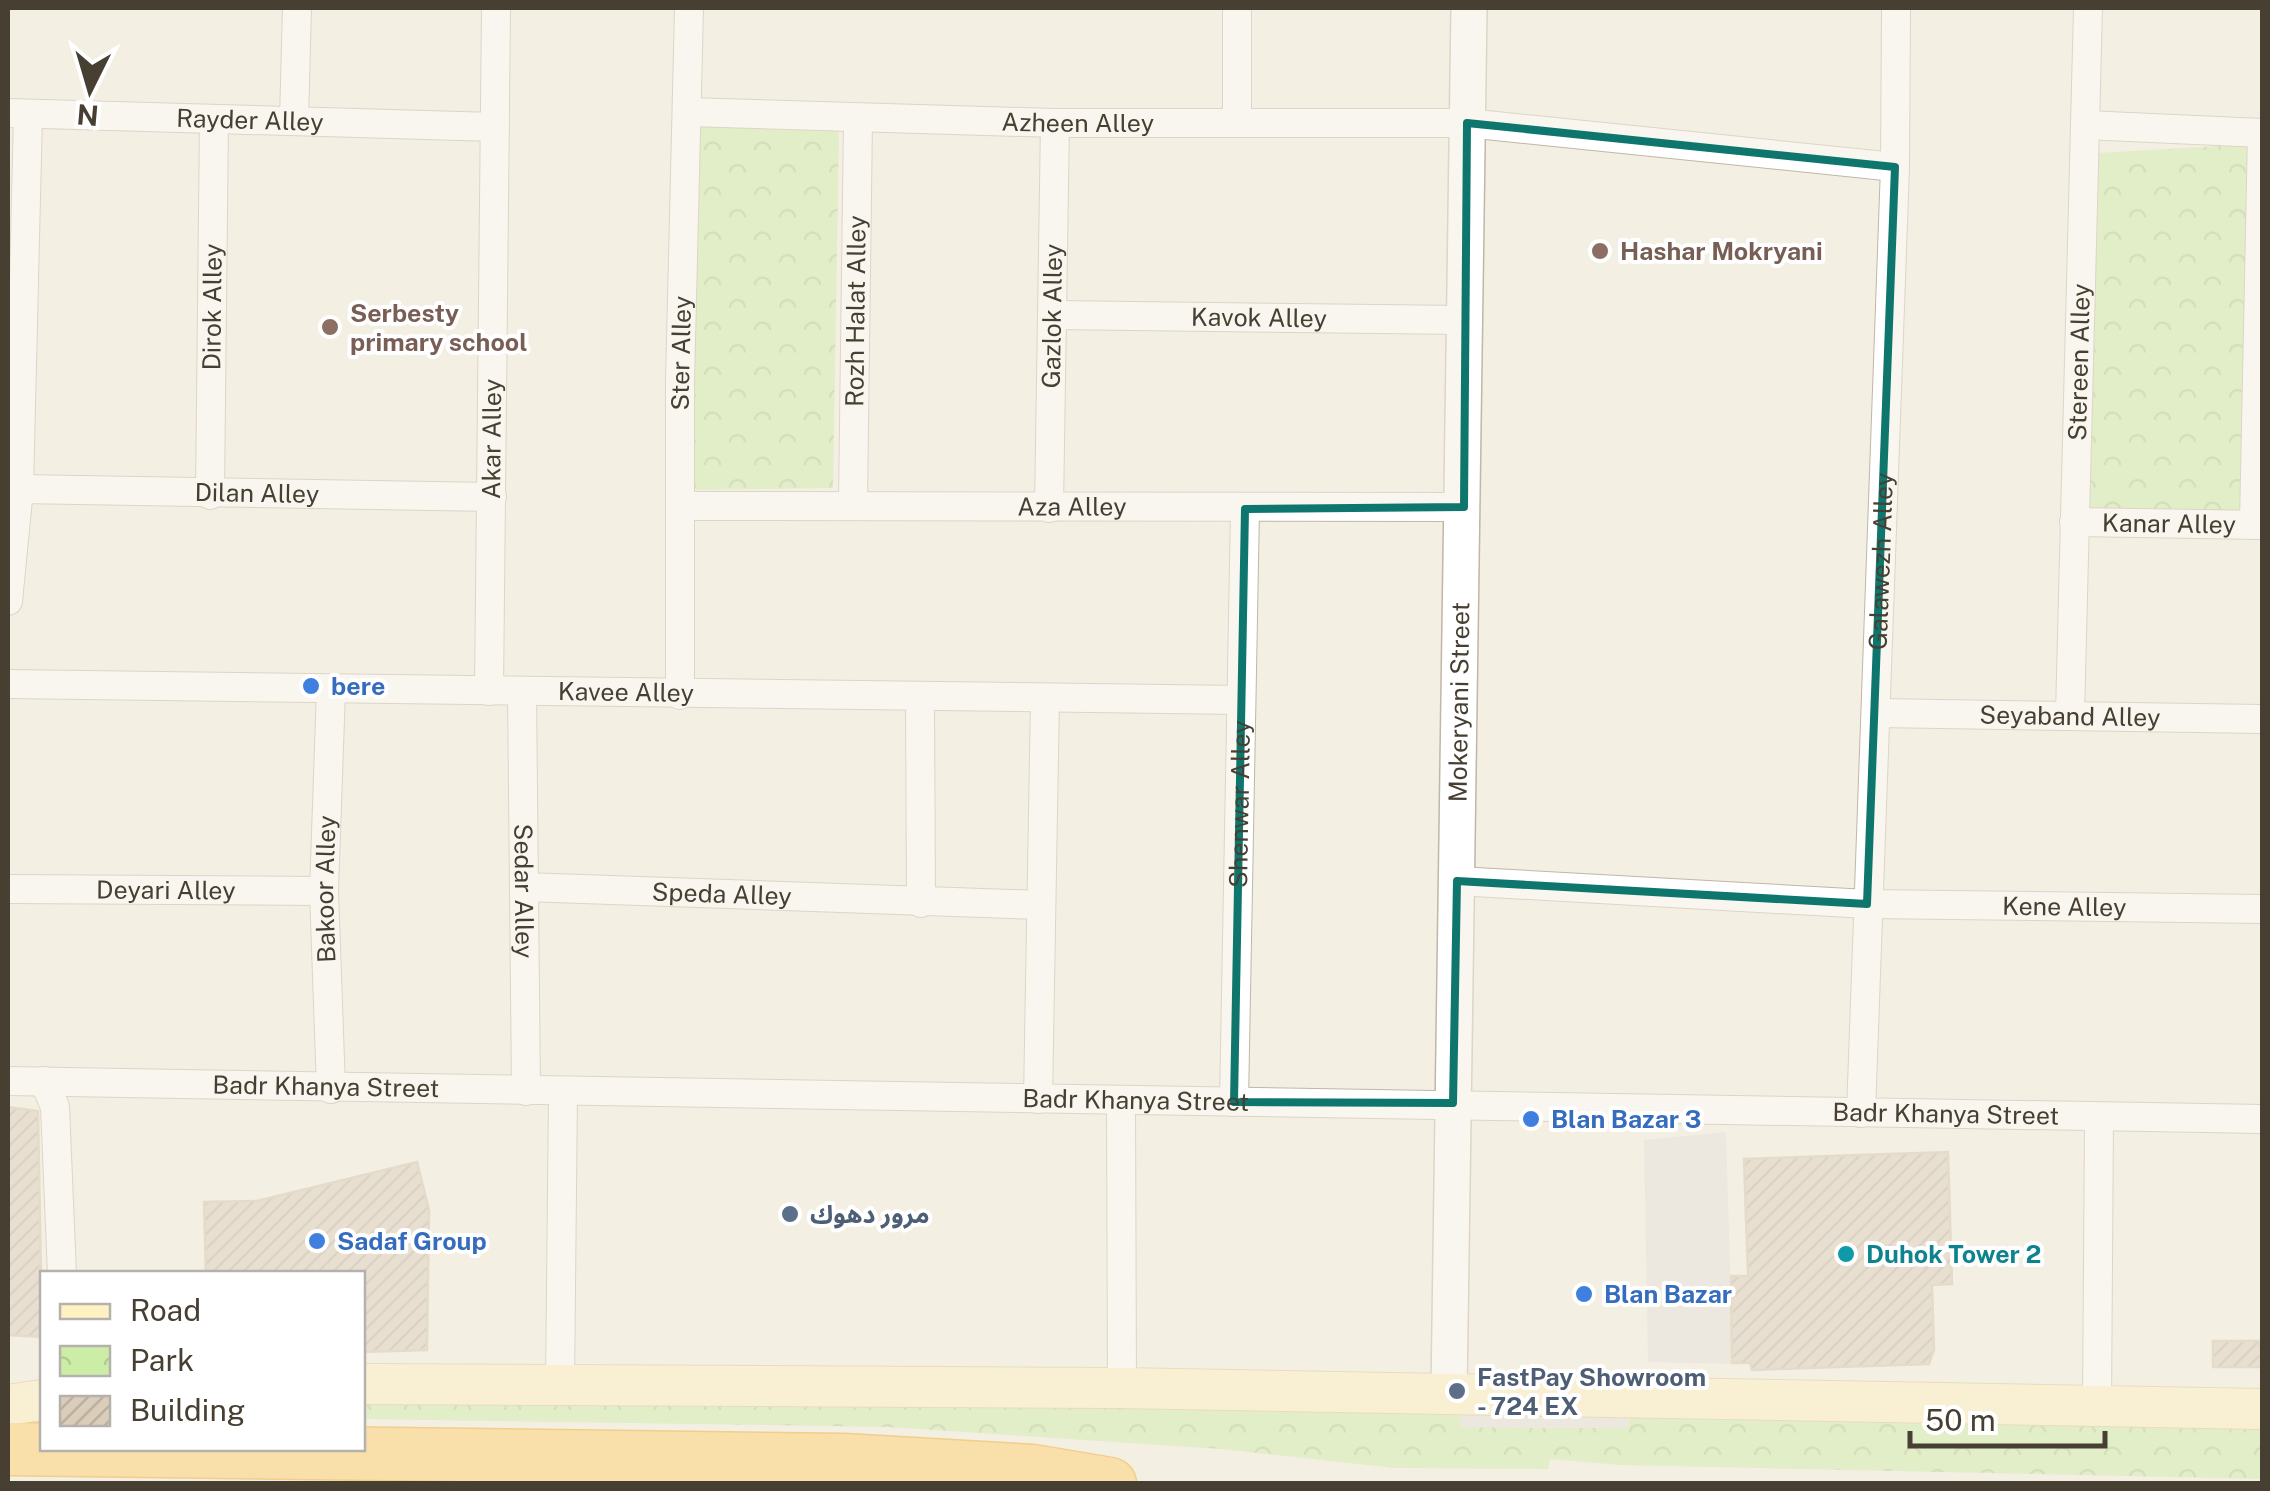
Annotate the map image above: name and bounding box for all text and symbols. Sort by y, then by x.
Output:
north arrow [40,40,140,140]
text: N [75,98,100,133]
street label: Rayder Alley [176,103,324,137]
street label: Azheen Alley [1001,106,1154,138]
street label: Rozh Halat Alley [839,215,872,407]
place label: Hashar Mokryani [1620,236,1823,266]
marker: Hashar Mokryani [1589,240,1611,262]
street label: Dirok Alley [196,243,228,371]
street label: Gazlok Alley [1036,243,1068,389]
street label: Stereen Alley [2062,283,2096,441]
street label: Ster Alley [665,295,697,411]
place label: Serbesty primary school [350,298,527,357]
street label: Kavok Alley [1191,302,1327,333]
marker: Serbesty primary school [319,316,341,338]
street label: Akar Alley [476,379,507,499]
street label: Galawezh Alley [1863,472,1899,651]
street label: Dilan Alley [194,477,320,509]
street label: Aza Alley [1017,491,1127,522]
street label: Kanar Alley [2102,507,2236,540]
street label: Mokeryani Street [1443,602,1475,803]
place label: bere [331,671,385,701]
marker: bere [300,675,322,697]
street label: Kavee Alley [558,676,694,708]
street label: Seyaband Alley [1979,700,2161,732]
street label: Shenwar Alley [1223,720,1256,888]
street label: Bakoor Alley [309,815,342,963]
street label: Sedar Alley [508,823,540,959]
street label: Deyari Alley [96,875,236,905]
street label: Speda Alley [651,876,792,911]
street label: Kene Alley [2002,891,2127,922]
street label: Badr Khanya Street [212,1069,440,1103]
street label: Badr Khanya Street [1022,1083,1250,1117]
street label: Badr Khanya Street [1832,1097,2059,1131]
place label: Blan Bazar 3 [1551,1104,1701,1134]
marker: Blan Bazar 3 [1520,1108,1542,1130]
place label: مرور دهوك [810,1199,929,1229]
marker: مرور دهوك [779,1203,801,1225]
place label: Sadaf Group [337,1226,487,1256]
marker: Sadaf Group [306,1230,328,1252]
place label: Duhok Tower 2 [1866,1239,2041,1269]
marker: Duhok Tower 2 [1835,1243,1857,1265]
legend [40,1271,365,1451]
place label: Blan Bazar [1604,1279,1732,1309]
marker: Blan Bazar [1573,1283,1595,1305]
text: Road [130,1292,201,1328]
text: Park [130,1342,194,1378]
place label: FastPay Showroom - 724 EX [1477,1362,1706,1421]
marker: FastPay Showroom - 724 EX [1446,1380,1468,1402]
scale bar [1910,1386,2105,1448]
text: Building [130,1392,245,1428]
text: 50 m [1925,1402,1996,1438]

